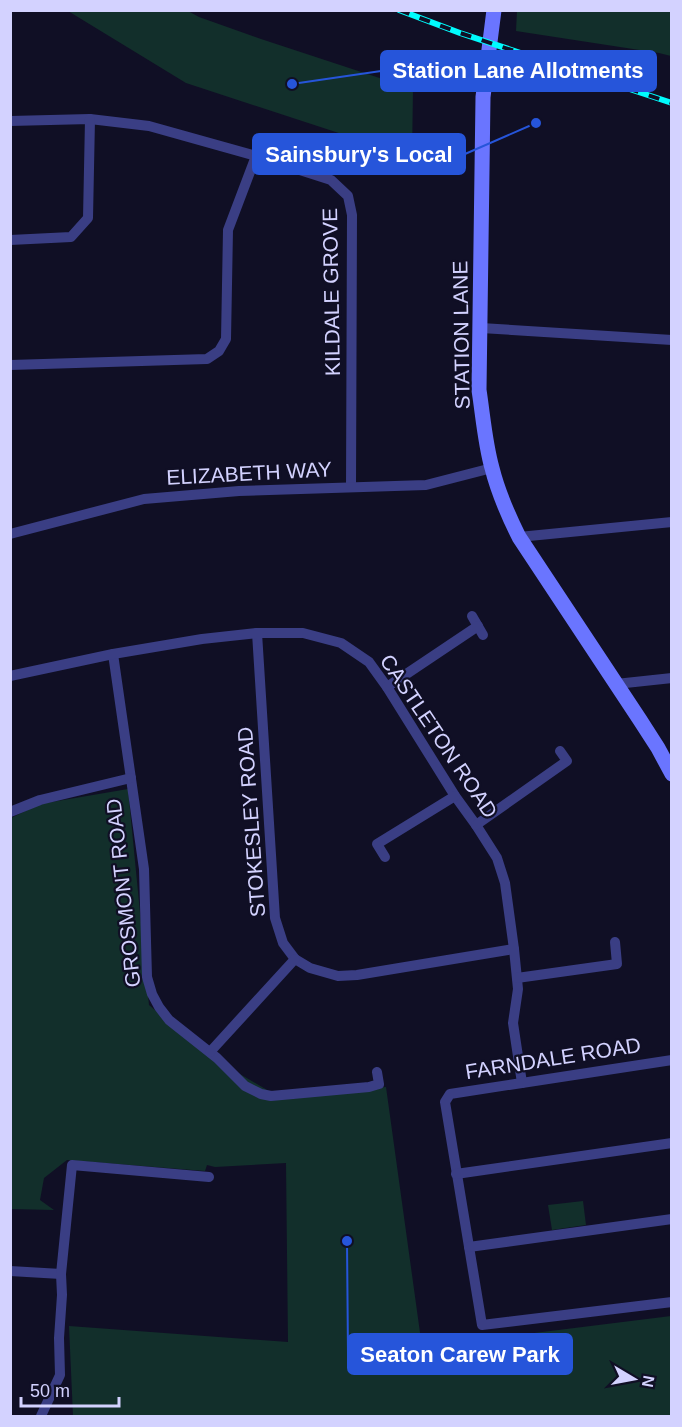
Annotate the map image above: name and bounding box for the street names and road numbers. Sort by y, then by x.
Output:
street label: KILDALE GROVE [318,208,344,376]
street label: STATION LANE [448,261,474,409]
street label: ELIZABETH WAY [166,457,332,489]
street label: CASTLETON ROAD [376,650,502,822]
street label: STOKESLEY ROAD [233,726,269,918]
street label: GROSMONT ROAD [102,797,144,989]
street label: FARNDALE ROAD [464,1033,642,1083]

